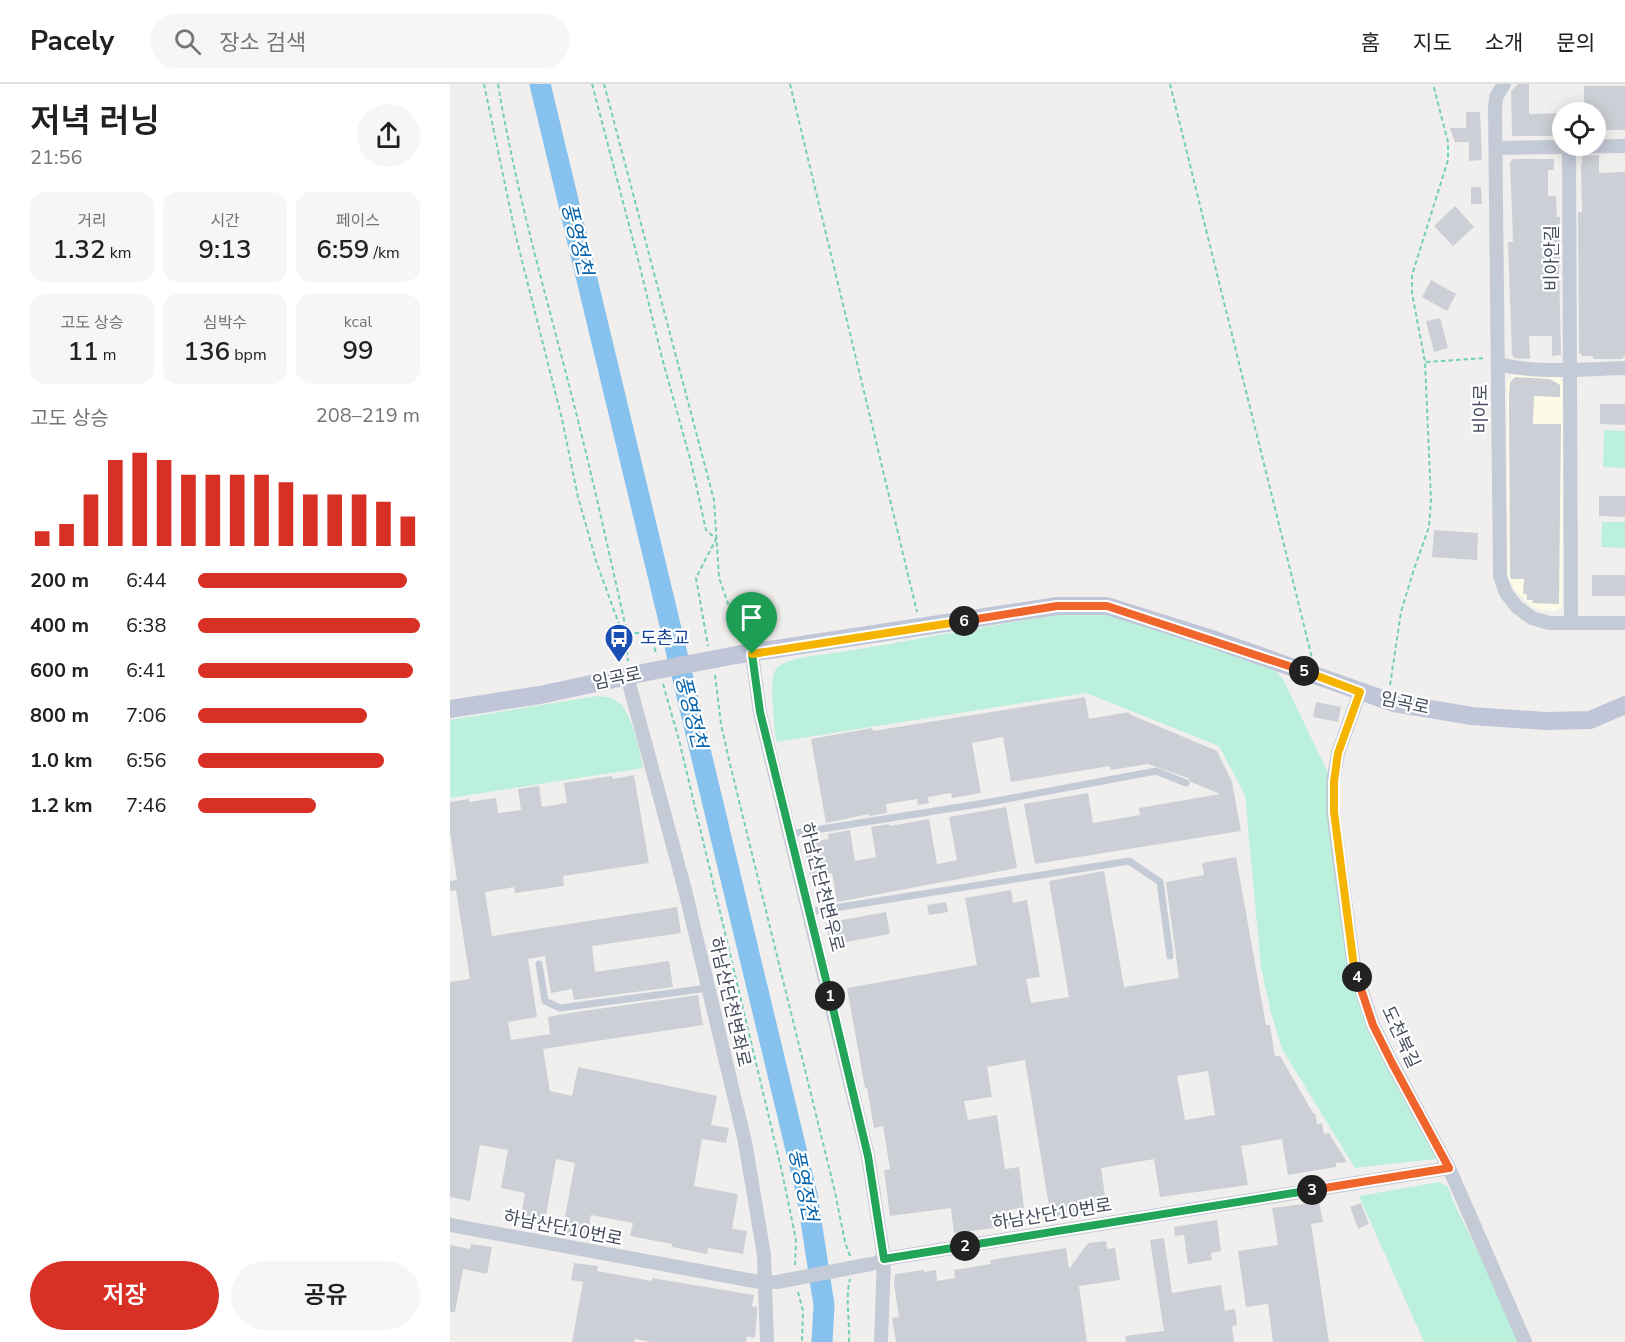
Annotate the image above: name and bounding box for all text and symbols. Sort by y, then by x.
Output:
search box [150,14,570,68]
text: Pacely [30,22,114,60]
icon: search [171,25,204,58]
text: 장소 검색 [219,28,306,58]
text: 홈 [1361,29,1380,57]
text: 지도 [1413,29,1452,57]
text: 소개 [1485,29,1523,57]
text: 문의 [1556,29,1595,57]
text: 저녁 러닝 [30,99,160,144]
map controls [1552,102,1606,156]
button: locate [1552,102,1606,156]
button: share [357,104,420,167]
text: 21:56 [30,144,83,171]
water label: 풍영정천 [555,200,600,280]
text: 거리 [77,210,107,232]
text: 시간 [210,210,240,232]
text: 페이스 [336,210,380,232]
street label: 비아안길 [1540,225,1564,291]
text: 1.32 [53,232,106,267]
text: 9:13 [199,232,251,267]
text: 6:59 [316,232,369,267]
text: km [106,242,131,264]
text: /km [369,242,400,264]
text: kcal [344,311,372,333]
text: 고도 상승 [61,312,124,334]
text: 심박수 [203,312,247,334]
text: 99 [342,333,374,368]
text: 11 [67,334,99,369]
text: 136 [183,334,230,369]
text: m [99,344,117,366]
text: bpm [230,344,267,366]
street label: 비아로 [1469,384,1493,434]
text: 208–219 m [316,402,420,429]
text: 고도 상승 [30,405,109,432]
text: 200 m [30,567,89,594]
text: 6:44 [126,567,167,594]
pin [726,592,777,654]
icon: arrive [735,601,768,634]
pin: 6 [949,606,979,636]
text: 6 [959,610,969,632]
text: 400 m [30,612,89,639]
text: 6:38 [126,612,167,639]
bus stop icon: 도촌교 [603,622,635,664]
place label: 도촌교 [640,626,690,650]
pin: 5 [1289,656,1319,686]
text: 600 m [30,657,89,684]
text: 6:41 [126,657,167,684]
text: 5 [1299,660,1309,682]
street label: 임곡로 [590,661,644,695]
water label: 풍영정천 [669,673,714,753]
street label: 임곡로 [1378,686,1432,720]
text: 800 m [30,702,89,729]
text: 7:06 [126,702,167,729]
text: 1.0 km [30,747,93,774]
text: 6:56 [126,747,167,774]
text: 1.2 km [30,792,93,819]
text: 7:46 [126,792,167,819]
street label: 하남산단천변우로 [794,820,850,954]
street label: 하남산단천변좌로 [703,935,757,1069]
pin: 4 [1342,962,1372,992]
text: 4 [1352,966,1362,988]
pin: 1 [815,981,845,1011]
text: 1 [825,985,835,1007]
street label: 도천북길 [1376,1002,1426,1072]
water label: 풍영정천 [782,1146,824,1226]
pin: 3 [1297,1175,1327,1205]
text: 3 [1307,1179,1317,1201]
street label: 하남산단10번로 [990,1193,1114,1235]
street label: 하남산단10번로 [501,1205,625,1251]
pin: 2 [950,1231,980,1261]
text: 2 [960,1235,970,1257]
button: 저장 [30,1261,219,1330]
button: 공유 [231,1261,420,1330]

